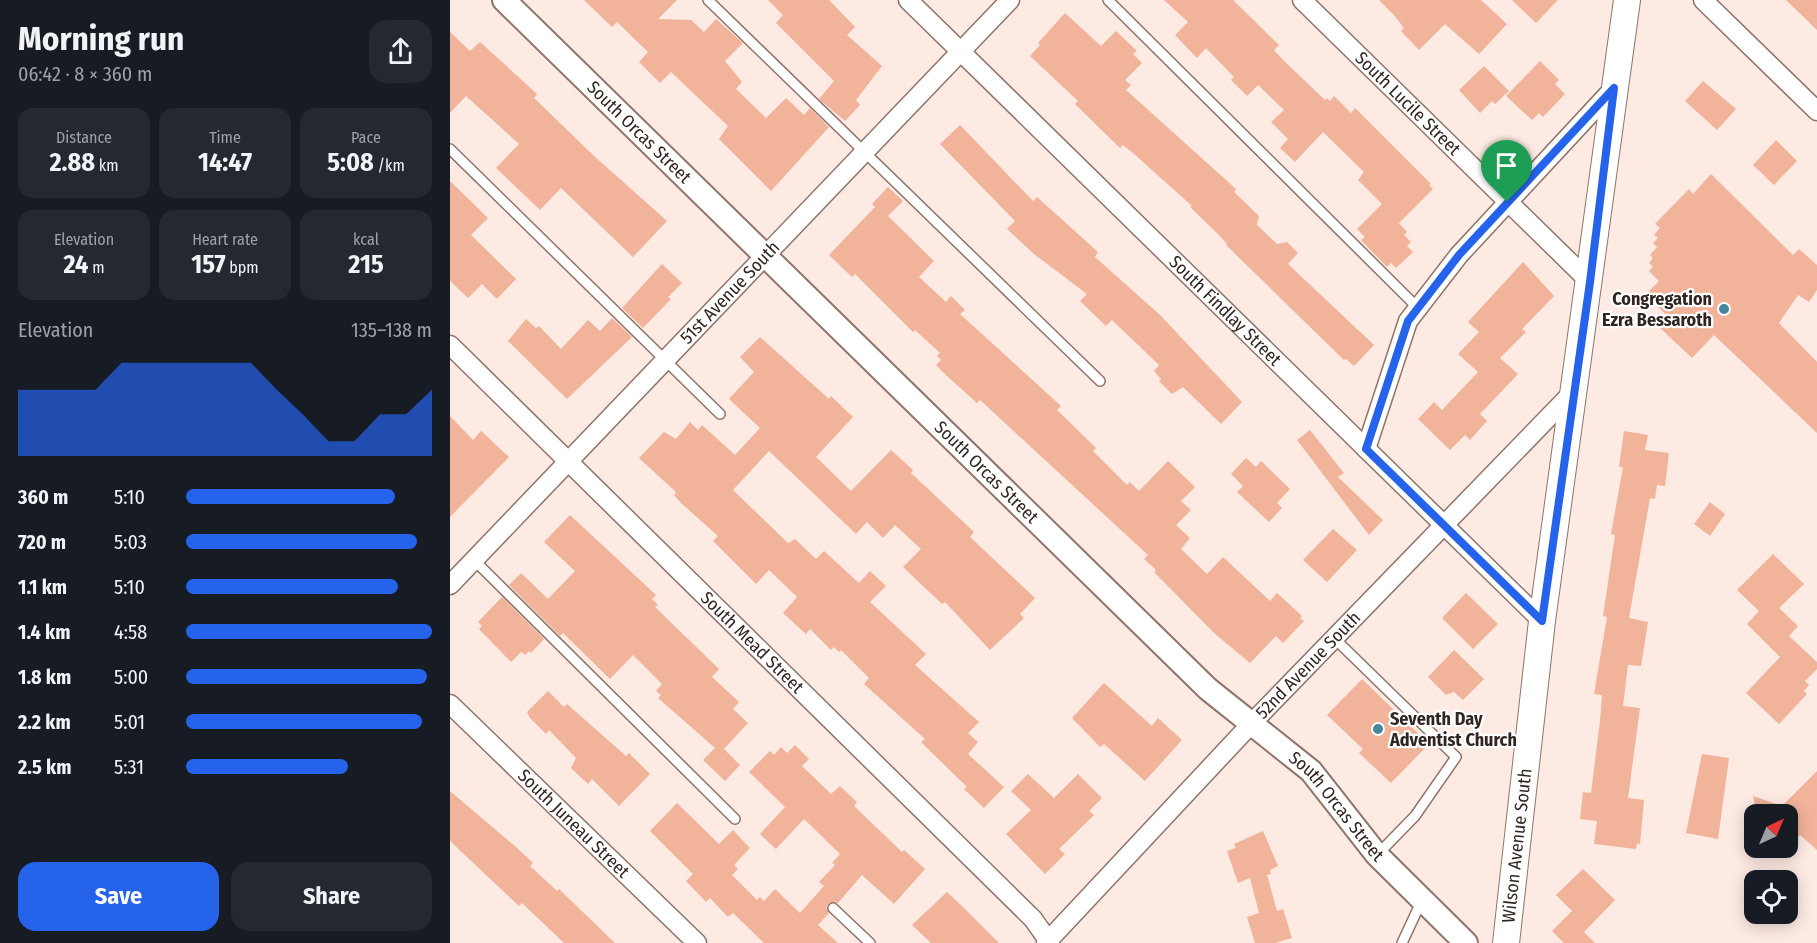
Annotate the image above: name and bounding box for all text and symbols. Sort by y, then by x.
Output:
text: Morning run [18,19,184,59]
button: share [369,20,432,83]
street label: South Lucile Street [1350,47,1465,160]
text: 06:42 · 8 × 360 m [18,62,152,86]
street label: South Orcas Street [582,76,696,188]
text: Distance [56,128,112,147]
text: Time [209,128,241,147]
text: Pace [351,128,381,147]
pin [1481,140,1532,202]
text: 2.88 [50,147,95,178]
text: 14:47 [198,147,252,178]
text: 5:08 [327,147,374,178]
icon: arrive [1490,149,1523,182]
text: km [95,156,118,175]
text: /km [374,156,405,175]
text: Elevation [54,230,114,249]
text: Heart rate [192,230,258,249]
text: kcal [353,230,379,249]
street label: 51st Avenue South [676,236,784,348]
text: 24 [64,249,88,280]
text: 157 [191,249,226,280]
text: 215 [348,249,384,280]
street label: South Findlay Street [1165,251,1286,371]
text: m [88,258,104,277]
text: bpm [226,258,259,277]
place label: Congregation Ezra Bessaroth [1602,288,1712,331]
marker: Congregation Ezra Bessaroth [1717,302,1731,316]
text: Elevation [18,318,93,342]
text: 135–138 m [351,318,432,342]
street label: South Orcas Street [930,416,1043,528]
text: 360 m [18,485,68,509]
text: 5:10 [114,485,145,509]
text: 720 m [18,530,66,554]
text: 5:03 [114,530,147,554]
text: 1.1 km [18,575,67,599]
text: 5:10 [114,575,145,599]
street label: South Mead Street [696,587,808,698]
street label: 52nd Avenue South [1251,607,1365,723]
text: 1.4 km [18,620,70,644]
text: 4:58 [114,620,147,644]
text: 1.8 km [18,665,71,689]
text: 5:00 [114,665,148,689]
place label: Seventh Day Adventist Church [1389,708,1517,751]
text: 2.2 km [18,710,71,734]
text: 5:01 [114,710,145,734]
marker: Seventh Day Adventist Church [1371,722,1385,736]
street label: South Orcas Street [1284,747,1388,866]
text: 2.5 km [18,755,71,779]
text: 5:31 [114,755,144,779]
street label: South Juneau Street [513,765,634,883]
street label: Wilson Avenue South [1497,767,1536,924]
north arrow [1744,804,1798,858]
map controls [1744,804,1798,924]
button: Save [18,862,219,931]
button: Share [231,862,432,931]
button: locate [1744,870,1798,924]

